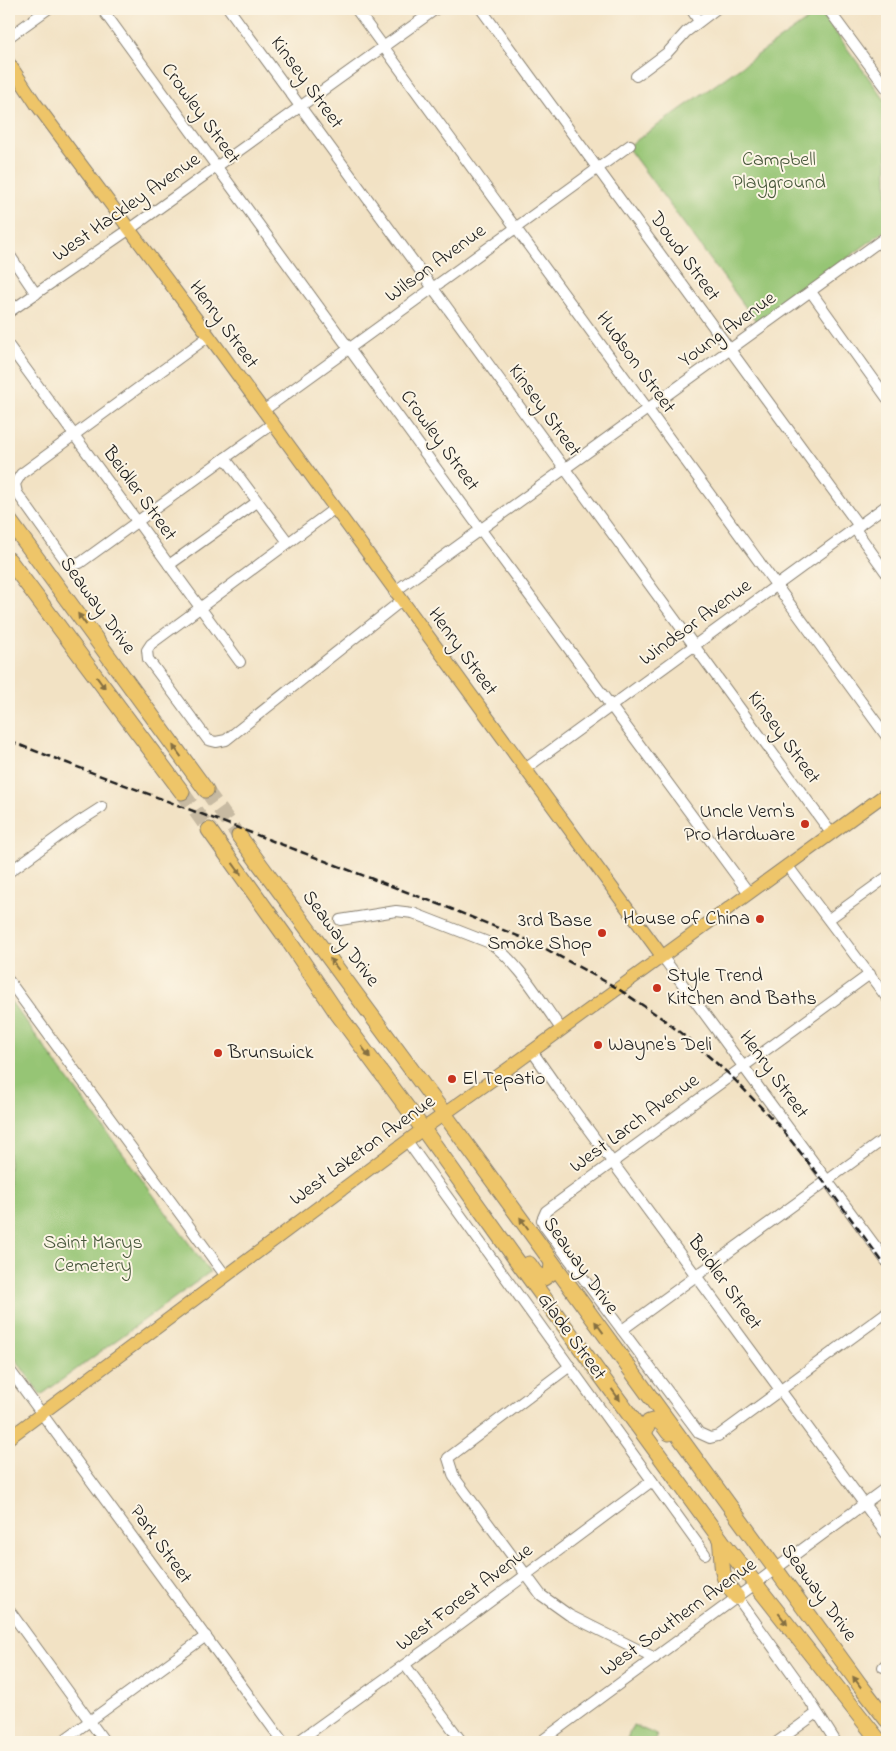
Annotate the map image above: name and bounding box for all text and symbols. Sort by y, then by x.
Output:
street label: Kinsey Street [262,30,350,136]
street label: Crowley Street [153,57,247,171]
street label: West Hackley Avenue [47,146,207,270]
park label: Campbell Playground [732,146,826,199]
street label: Dowd Street [641,205,727,308]
street label: Wilson Avenue [379,217,493,311]
street label: Henry Street [181,275,265,375]
street label: Young Avenue [673,285,783,376]
street label: Hudson Street [588,306,682,420]
street label: Kinsey Street [500,358,588,464]
street label: Crowley Street [392,384,486,498]
street label: Beidler Street [94,440,184,548]
street label: Seaway Drive [52,551,142,661]
street label: Windsor Avenue [634,572,758,674]
street label: Henry Street [420,602,504,702]
one-way arrow [77,612,87,626]
one-way arrow [96,676,107,689]
street label: Kinsey Street [739,685,827,791]
one-way arrow [172,744,182,757]
place label: Uncle Vern's Pro Hardware [684,798,795,850]
marker: Uncle Vern's Pro Hardware [799,818,811,830]
one-way arrow [232,862,242,876]
street label: Seaway Drive [294,885,386,993]
place label: House of China [623,905,750,934]
place label: 3rd Base Smoke Shop [488,907,592,959]
marker: House of China [754,913,766,925]
marker: 3rd Base Smoke Shop [596,927,608,939]
one-way arrow [328,958,339,971]
place label: Style Trend Kitchen and Baths [667,962,817,1014]
marker: Style Trend Kitchen and Baths [651,982,663,994]
street label: Henry Street [731,1025,815,1125]
place label: Wayne's Deli [608,1031,712,1060]
place label: Brunswick [227,1039,314,1068]
marker: Wayne's Deli [592,1039,604,1051]
one-way arrow [361,1045,371,1059]
marker: Brunswick [212,1047,224,1059]
place label: El Tepatio [462,1065,545,1094]
street label: West Larch Avenue [564,1067,706,1181]
marker: El Tepatio [446,1073,458,1085]
street label: West Laketon Avenue [284,1088,442,1214]
street label: Seaway Drive [535,1211,625,1321]
one-way arrow [519,1216,529,1230]
park label: Saint Marys Cemetery [43,1229,143,1281]
street label: Beidler Street [679,1229,769,1337]
street label: Glade Street [529,1287,613,1387]
one-way arrow [594,1320,604,1334]
one-way arrow [610,1388,621,1401]
street label: Park Street [121,1499,199,1591]
street label: West Forest Avenue [390,1537,540,1659]
street label: Seaway Drive [773,1538,863,1648]
street label: West Southern Avenue [595,1551,763,1685]
one-way arrow [777,1612,788,1625]
one-way arrow [852,1675,862,1689]

